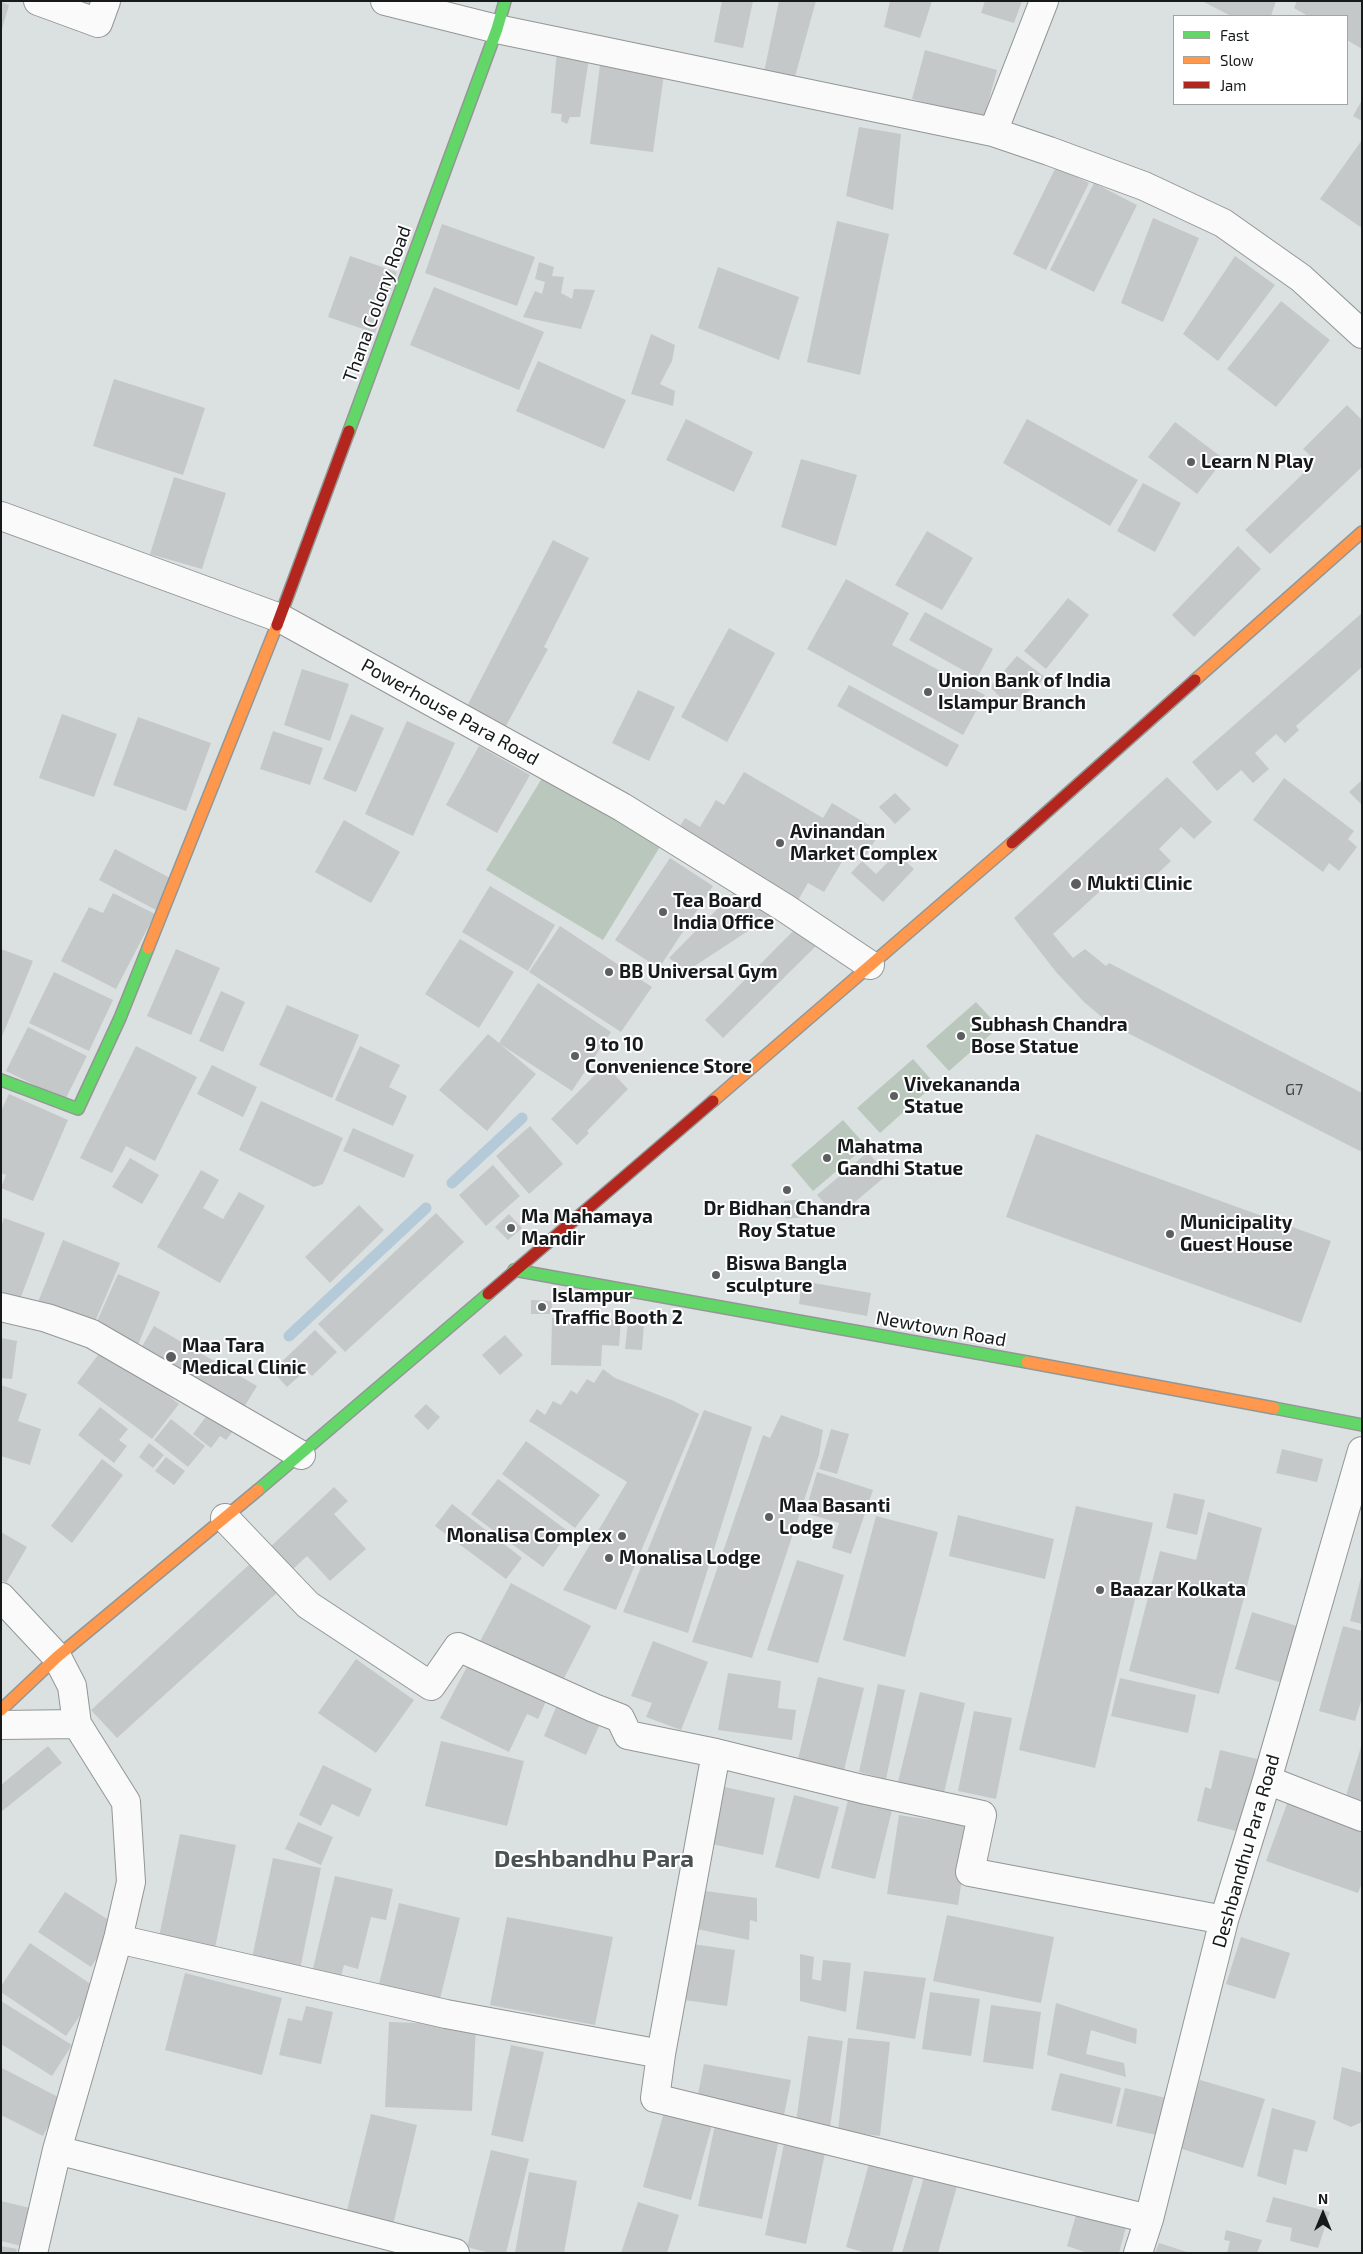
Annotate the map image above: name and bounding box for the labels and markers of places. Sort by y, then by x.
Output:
place label: Learn N Play [1201,451,1314,473]
marker: Learn N Play [1185,456,1197,468]
place label: Union Bank of India Islampur Branch [938,670,1111,714]
marker: Union Bank of India Islampur Branch [922,686,934,698]
place label: Avinandan Market Complex [790,821,937,865]
marker: Avinandan Market Complex [774,837,786,849]
place label: Mukti Clinic [1087,873,1192,895]
marker: Mukti Clinic [1069,877,1083,891]
place label: Tea Board India Office [673,890,774,934]
marker: Tea Board India Office [657,906,669,918]
place label: BB Universal Gym [619,961,778,983]
marker: BB Universal Gym [603,966,615,978]
place label: Subhash Chandra Bose Statue [971,1014,1128,1058]
marker: Subhash Chandra Bose Statue [955,1030,967,1042]
place label: 9 to 10 Convenience Store [585,1034,752,1078]
marker: 9 to 10 Convenience Store [569,1050,581,1062]
place label: Vivekananda Statue [904,1074,1020,1118]
marker: Vivekananda Statue [888,1090,900,1102]
place label: Mahatma Gandhi Statue [837,1136,963,1180]
marker: Mahatma Gandhi Statue [821,1152,833,1164]
marker: Dr Bidhan Chandra Roy Statue [781,1184,793,1196]
place label: Dr Bidhan Chandra Roy Statue [704,1198,870,1242]
place label: Ma Mahamaya Mandir [521,1206,653,1250]
place label: Municipality Guest House [1180,1212,1293,1256]
marker: Ma Mahamaya Mandir [505,1222,517,1234]
marker: Municipality Guest House [1164,1228,1176,1240]
place label: Biswa Bangla sculpture [726,1253,847,1297]
marker: Biswa Bangla sculpture [710,1269,722,1281]
place label: Islampur Traffic Booth 2 [552,1285,683,1329]
marker: Islampur Traffic Booth 2 [536,1301,548,1313]
place label: Maa Tara Medical Clinic [182,1335,307,1379]
marker: Maa Tara Medical Clinic [164,1350,178,1364]
place label: Maa Basanti Lodge [779,1495,891,1539]
marker: Maa Basanti Lodge [763,1511,775,1523]
place label: Monalisa Complex [446,1525,612,1547]
marker: Monalisa Complex [616,1530,628,1542]
place label: Monalisa Lodge [619,1547,761,1569]
marker: Monalisa Lodge [603,1552,615,1564]
place label: Baazar Kolkata [1110,1579,1246,1601]
marker: Baazar Kolkata [1094,1584,1106,1596]

